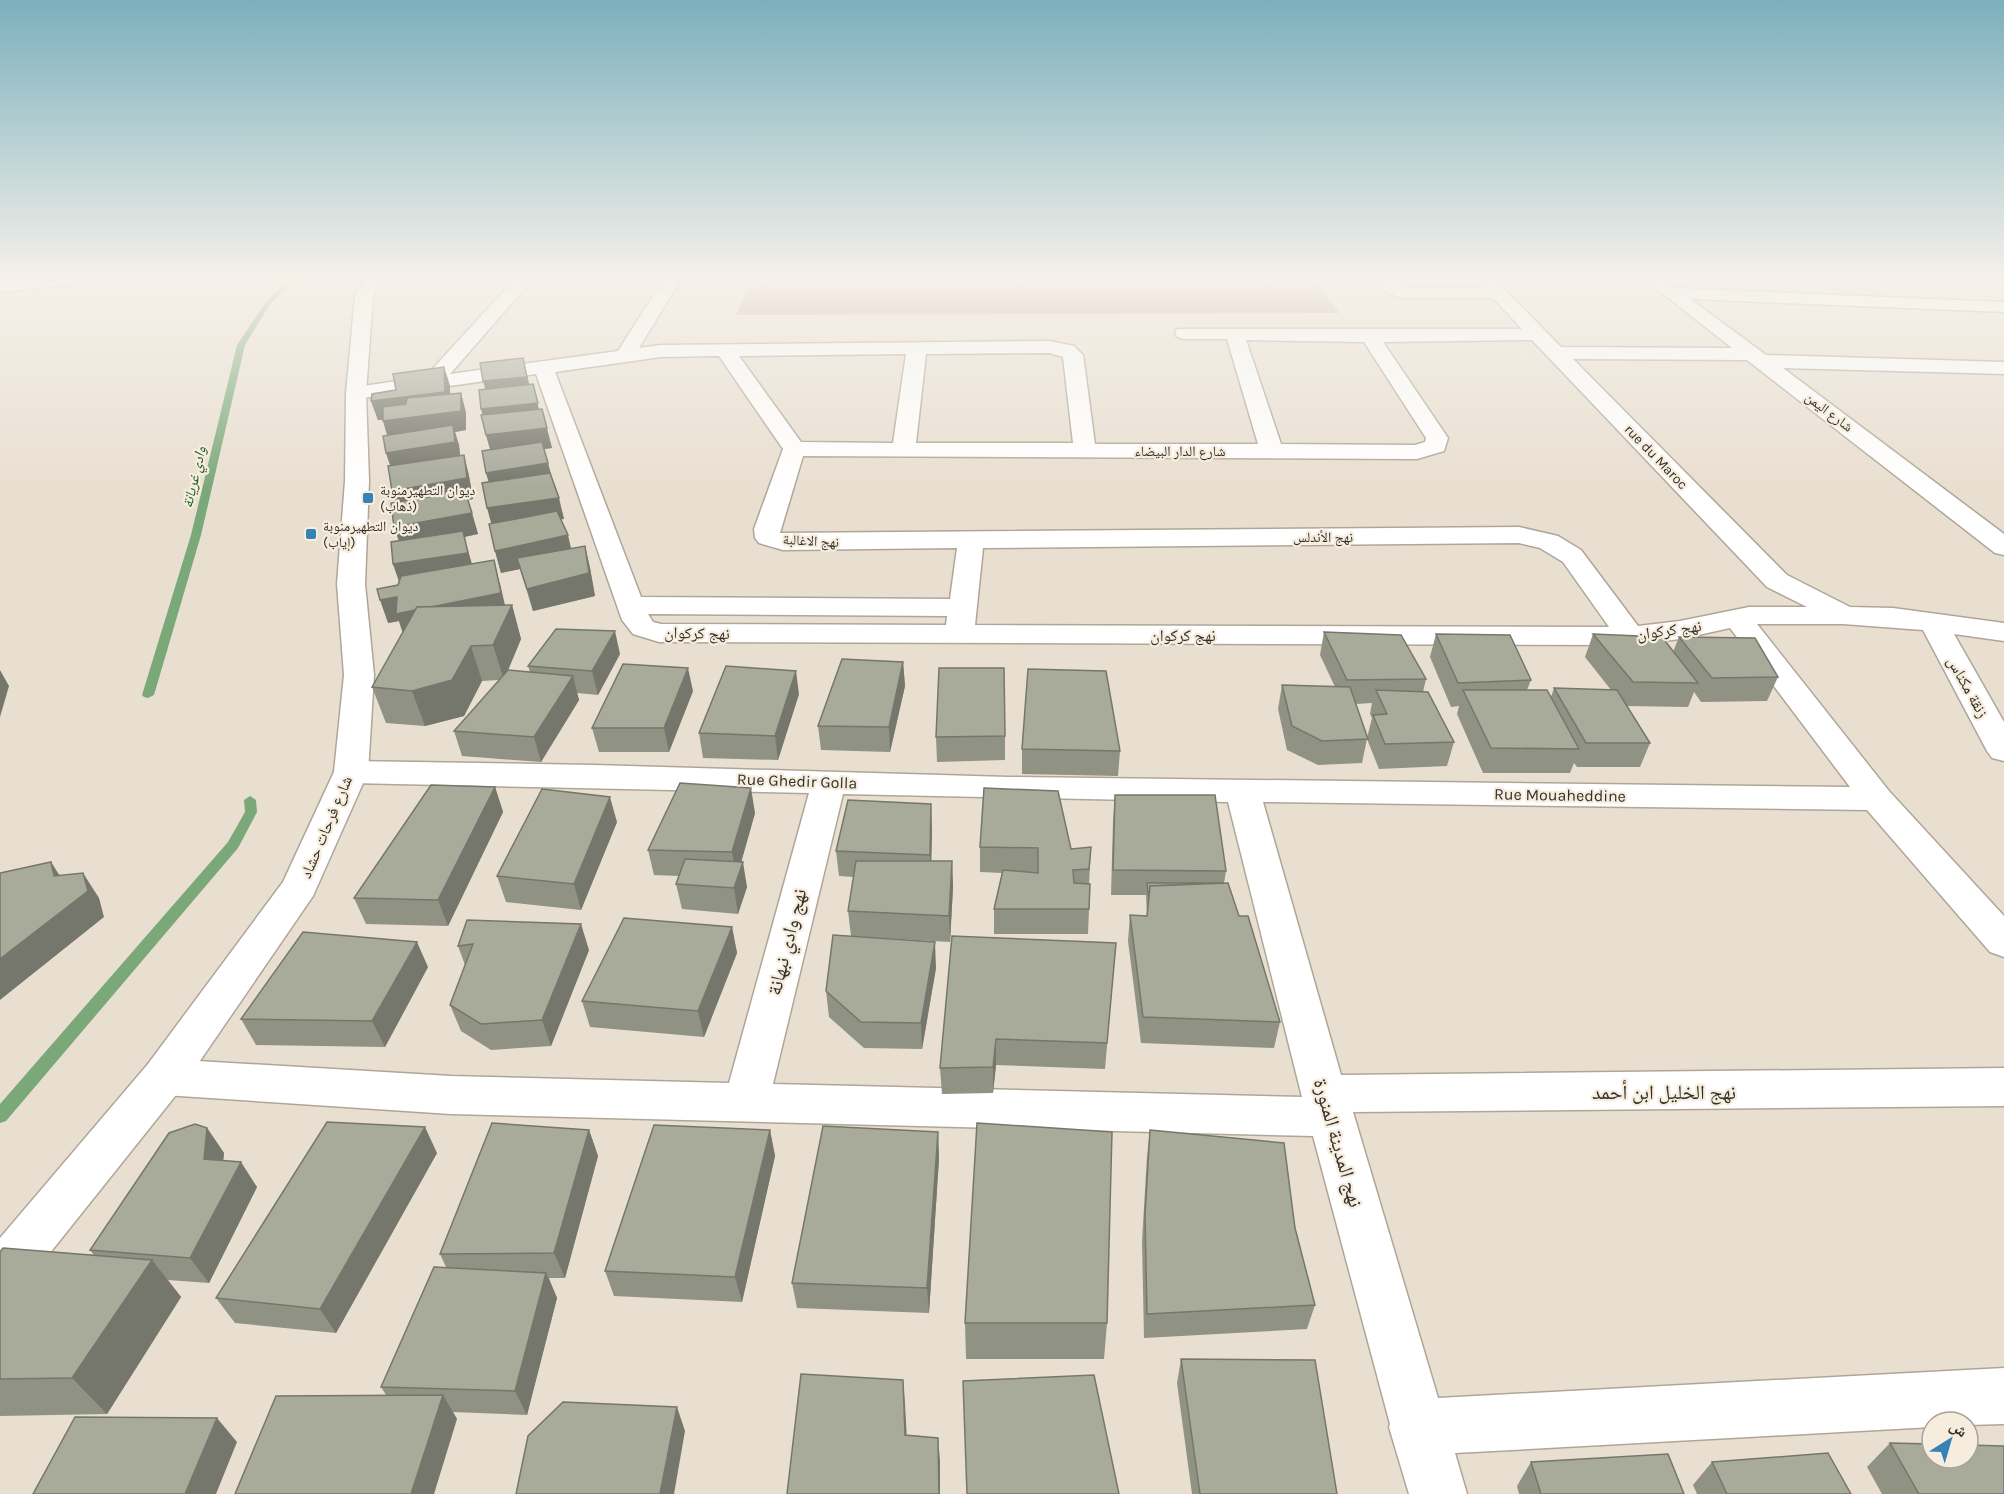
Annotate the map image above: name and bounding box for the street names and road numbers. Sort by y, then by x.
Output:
street label: شارع اليمن [1801,389,1856,436]
street label: rue du Maroc [1621,421,1691,493]
street label: شارع الدار البيضاء [1135,443,1225,461]
street label: نهج الأندلس [1293,529,1353,547]
street label: نهج الاغالبة [782,531,840,552]
street label: نهج كركوان [1635,616,1703,645]
street label: نهج كركوان [664,623,730,644]
street label: نهج كركوان [1150,626,1216,646]
street label: زنقة مكناس [1942,653,1993,722]
street label: Rue Ghedir Golla [737,769,857,793]
street label: شارع فرحات حشاد [296,773,357,881]
street label: Rue Mouaheddine [1494,784,1626,806]
street label: نهج وادي نبهانة [763,886,815,999]
street label: نهج المدينة المنورة [1308,1076,1367,1210]
street label: نهج الخليل ابن أحمد [1592,1080,1736,1105]

